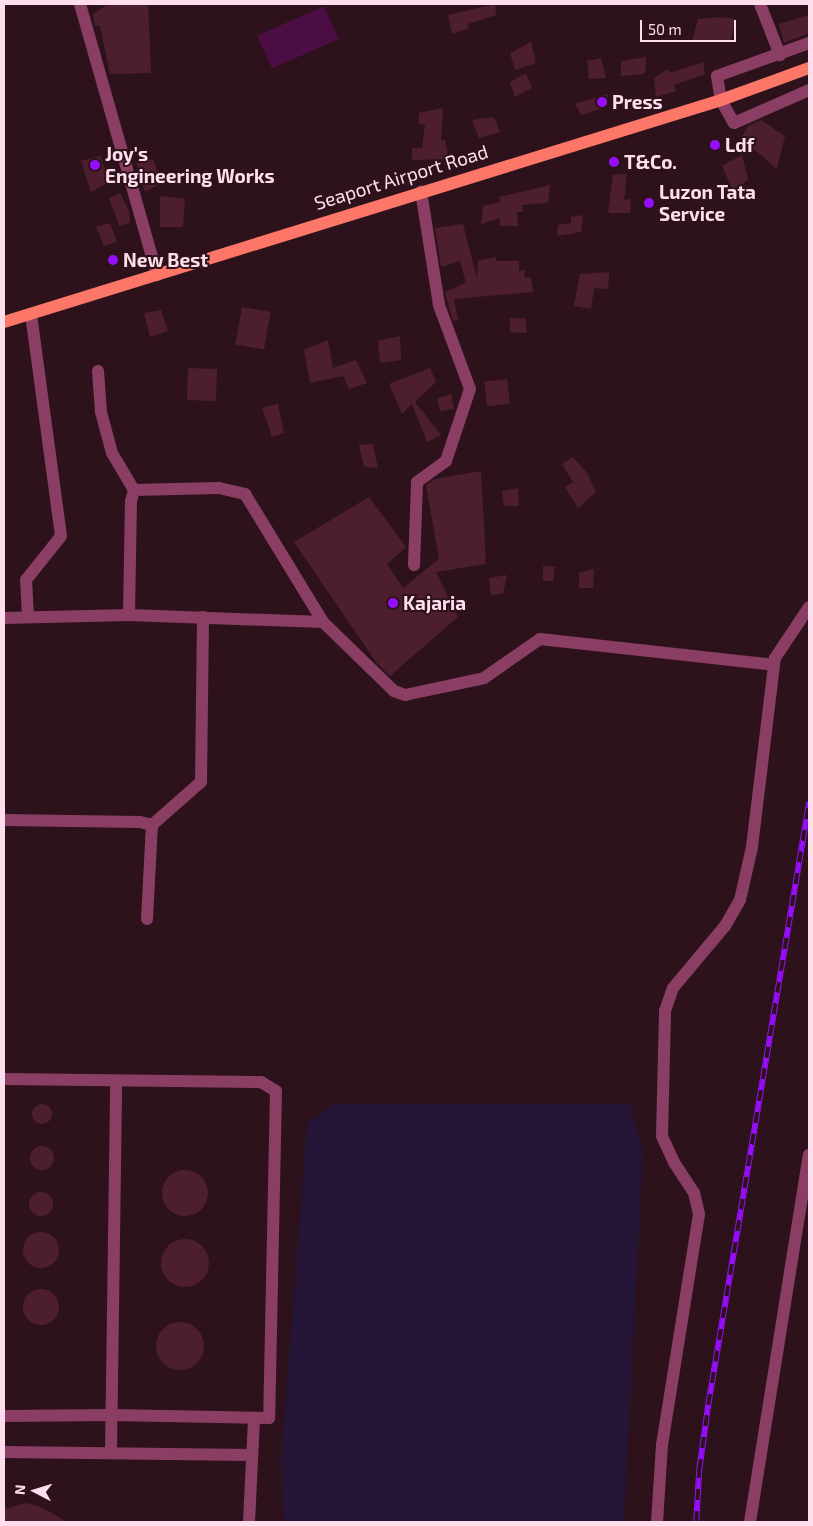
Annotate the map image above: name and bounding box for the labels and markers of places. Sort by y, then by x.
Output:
place label: Press [612,91,663,113]
marker: Press [596,96,608,108]
place label: Ldf [725,134,754,156]
marker: Ldf [709,139,721,151]
place label: Joy's Engineering Works [105,143,275,187]
place label: T&Co. [624,151,677,173]
marker: T&Co. [608,156,620,168]
marker: Joy's Engineering Works [89,159,101,171]
place label: Luzon Tata Service [659,181,756,225]
marker: Luzon Tata Service [643,197,655,209]
place label: New Best [123,249,208,271]
marker: New Best [107,254,119,266]
place label: Kajaria [403,592,466,614]
marker: Kajaria [387,597,399,609]

